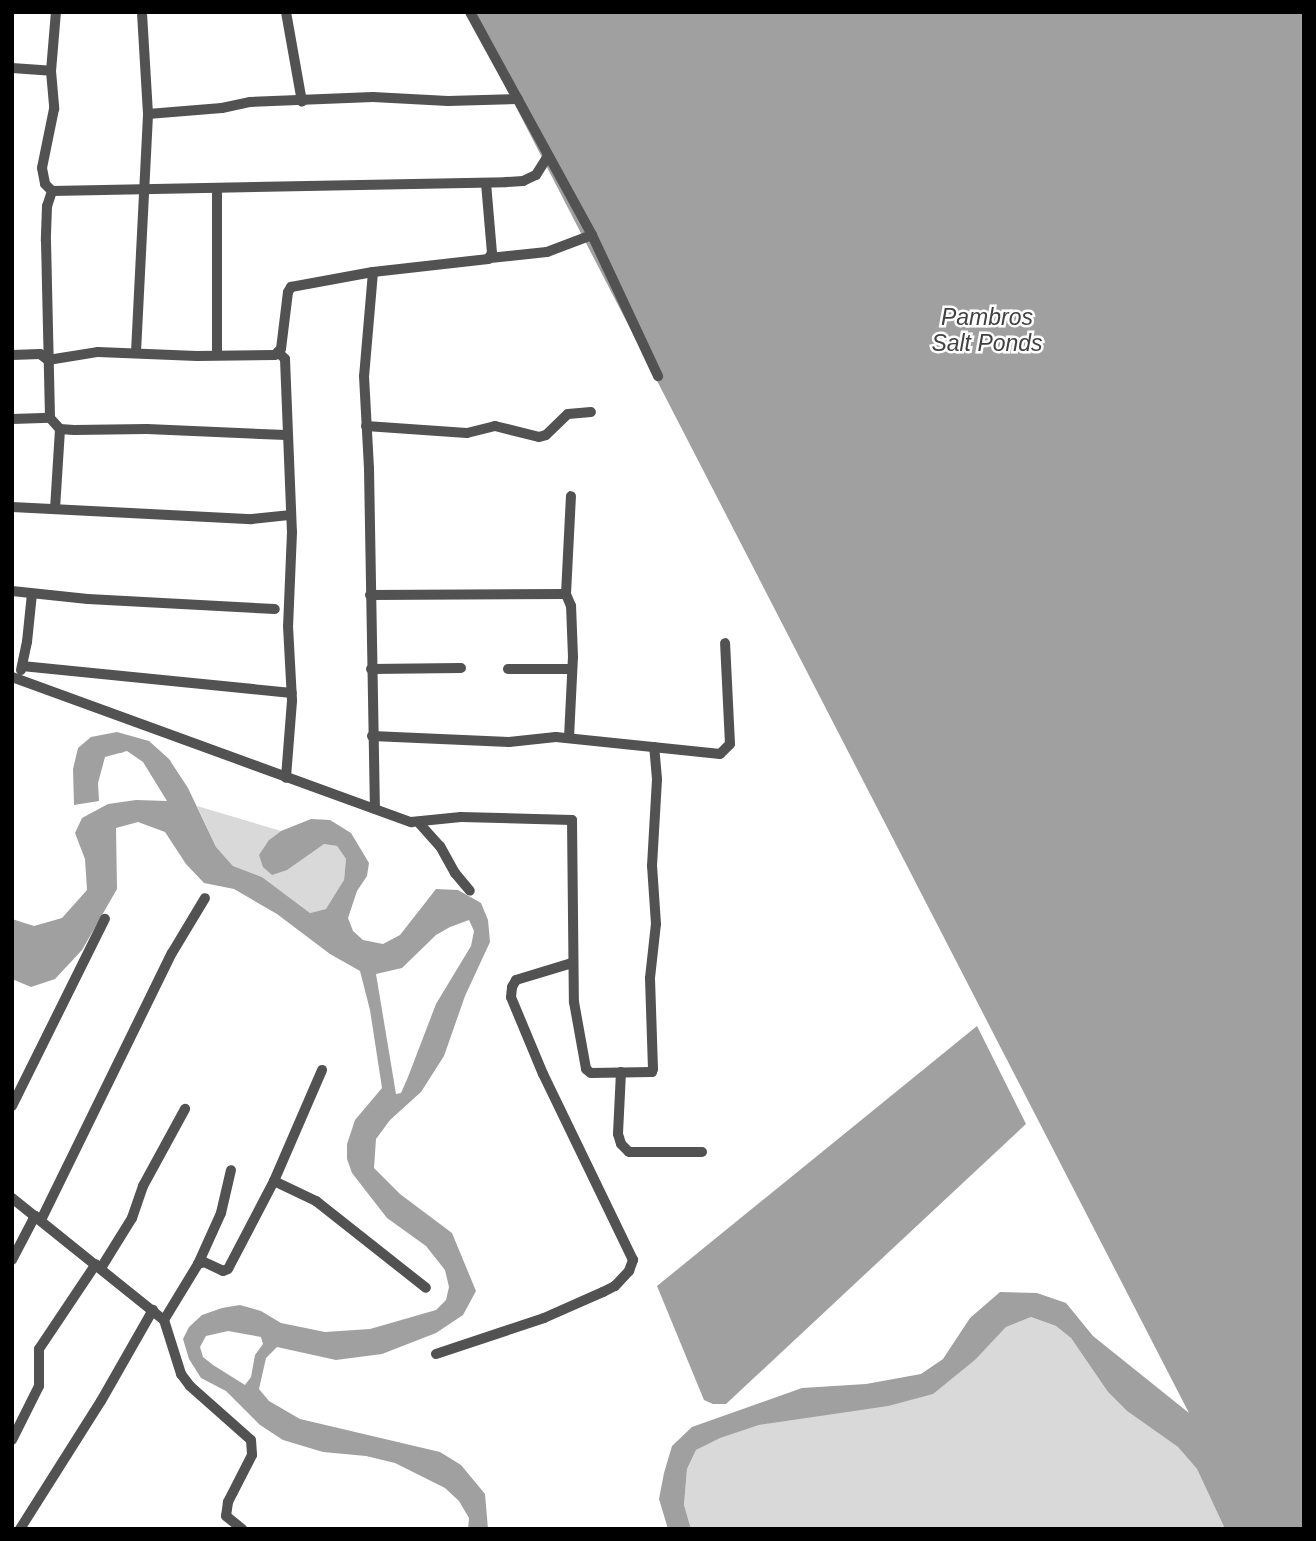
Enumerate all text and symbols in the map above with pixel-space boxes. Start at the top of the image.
water label: Pambros Salt Ponds [931,303,1043,357]

